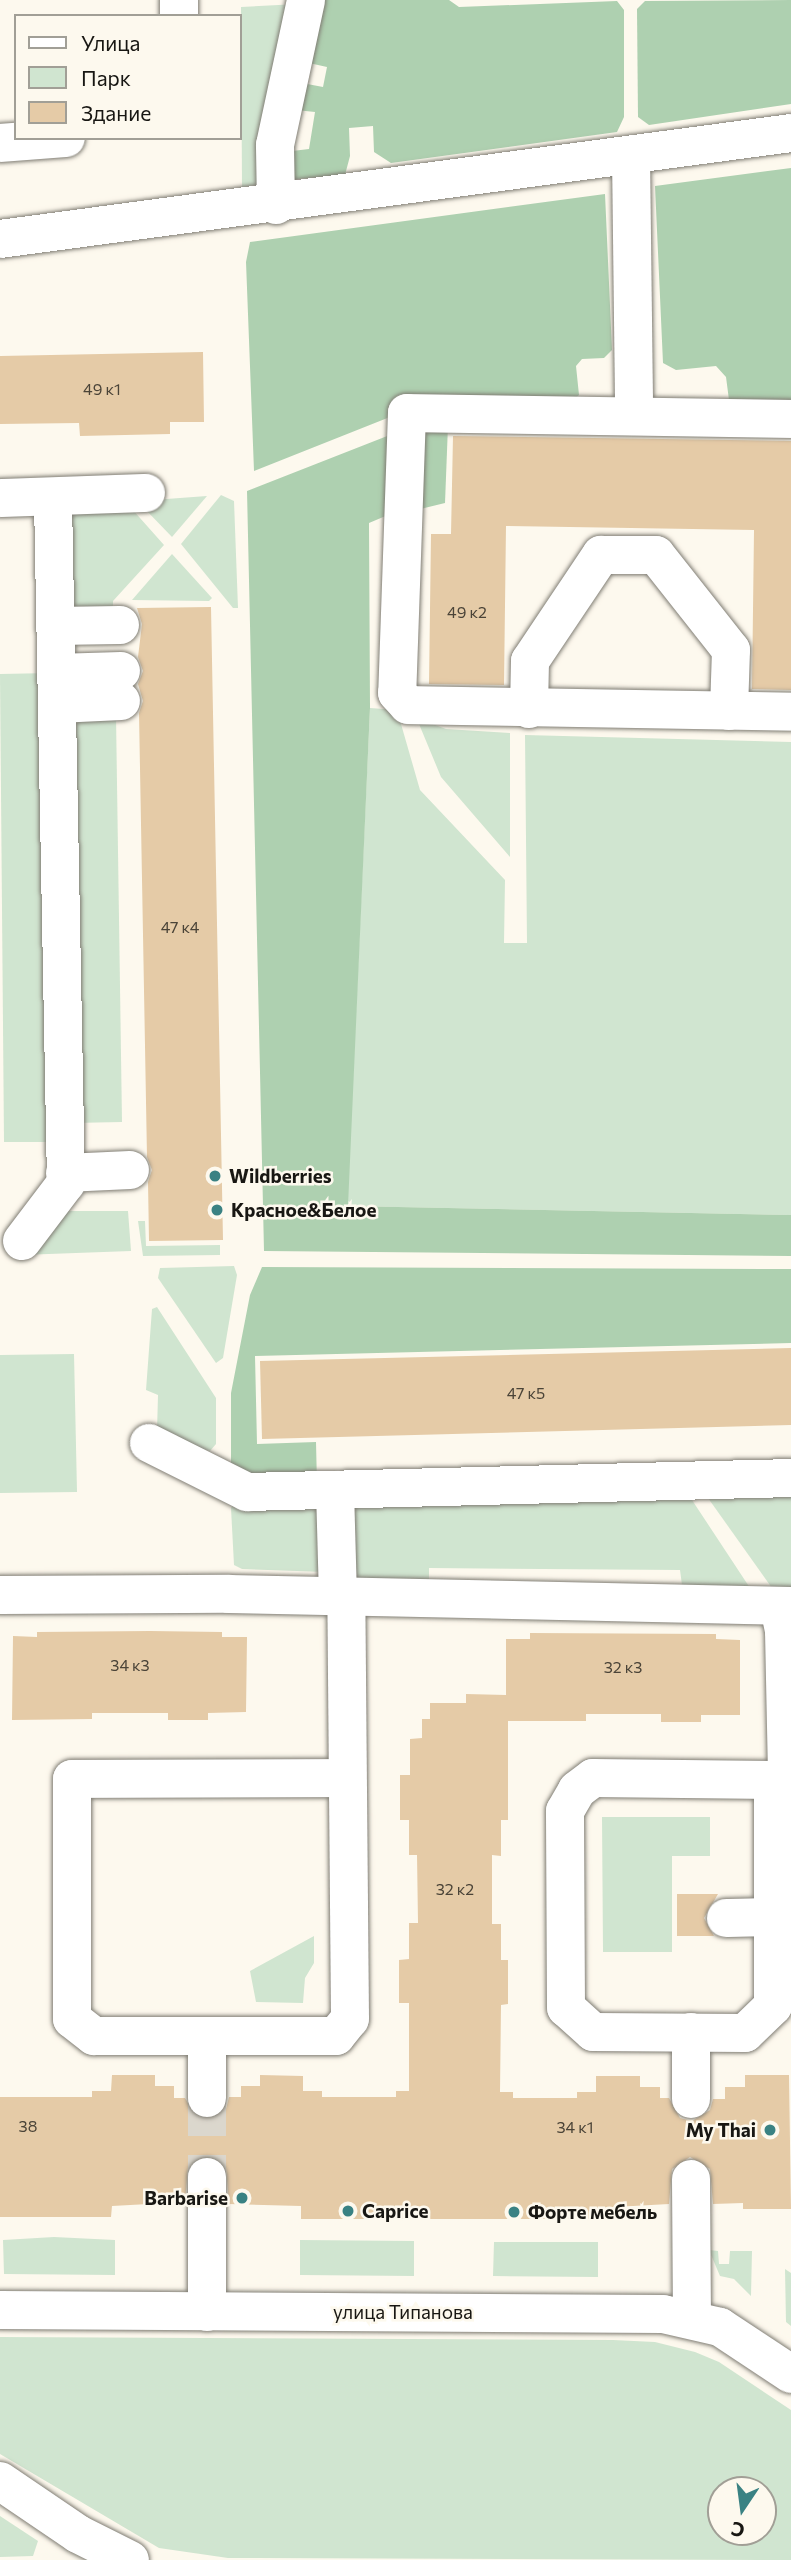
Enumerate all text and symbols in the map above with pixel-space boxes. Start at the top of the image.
legend [14,14,242,140]
text: Улица [81,30,140,55]
text: Парк [81,65,131,90]
text: Здание [81,100,151,125]
house number: 49 к1 [83,379,121,399]
house number: 49 к2 [447,602,487,622]
house number: 47 к4 [161,917,199,937]
place label: Wildberries [229,1165,332,1187]
marker: Wildberries [207,1168,223,1184]
place label: Красное&Белое [231,1199,376,1221]
marker: Красное&Белое [209,1202,225,1218]
house number: 47 к5 [507,1383,545,1403]
house number: 34 к3 [110,1655,150,1675]
house number: 32 к3 [604,1657,642,1677]
house number: 32 к2 [436,1879,474,1899]
house number: 38 [19,2116,37,2136]
house number: 34 к1 [556,2117,594,2137]
place label: My Thai [686,2119,756,2141]
marker: My Thai [762,2122,778,2138]
place label: Barbarise [144,2187,228,2209]
marker: Barbarise [234,2190,250,2206]
place label: Caprice [362,2200,429,2222]
place label: Форте мебель [528,2201,657,2223]
marker: Caprice [340,2203,356,2219]
marker: Форте мебель [506,2204,522,2220]
street label: улица Типанова [333,2301,473,2323]
north arrow [707,2476,777,2546]
text: С [729,2517,747,2543]

